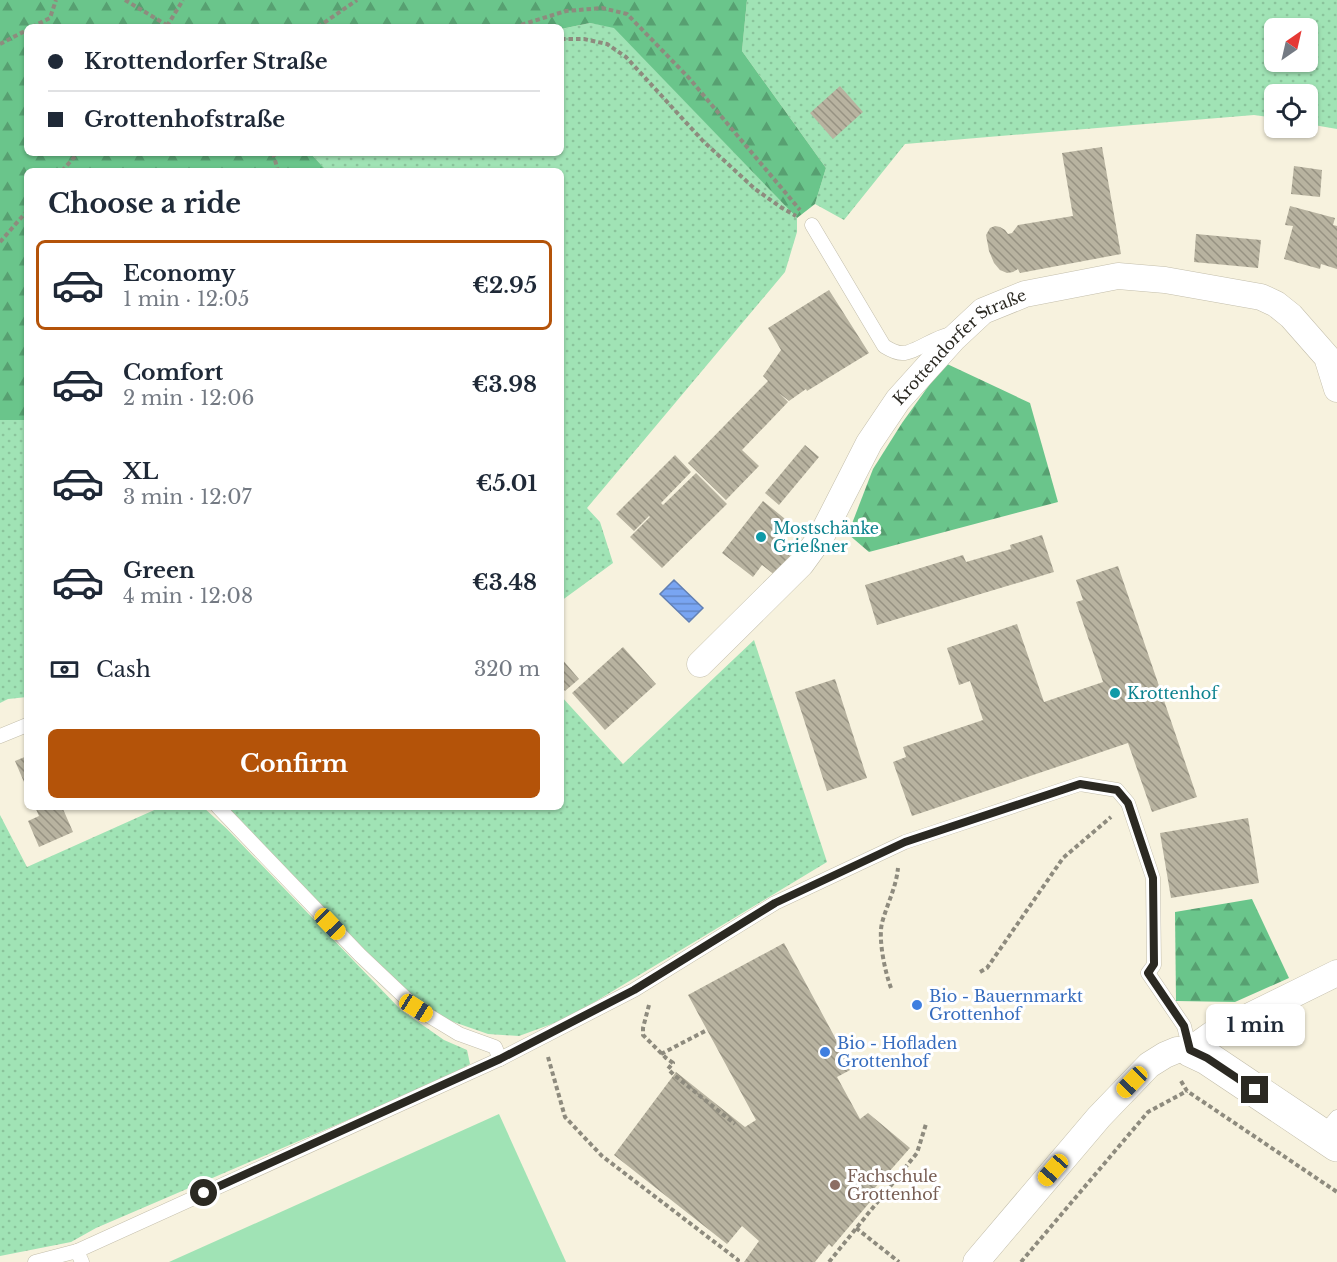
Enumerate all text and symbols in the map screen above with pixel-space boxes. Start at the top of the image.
north arrow [1264,18,1318,72]
map controls [1264,18,1318,138]
text: Krottendorfer Straße [84,48,328,75]
button: locate [1264,84,1318,138]
text: Grottenhofstraße [84,106,285,133]
text: Choose a ride [48,187,241,220]
icon: car [51,258,105,312]
text: Economy [123,260,235,287]
text: €2.95 [472,272,537,299]
street label: Krottendorfer Straße [888,285,1029,409]
text: 1 min · 12:05 [123,287,249,311]
icon: car [51,357,105,411]
text: Comfort [123,359,223,386]
text: €3.98 [472,371,537,398]
text: 2 min · 12:06 [123,386,254,410]
icon: car [51,456,105,510]
text: XL [123,458,158,485]
text: €5.01 [476,470,537,497]
text: 3 min · 12:07 [123,485,252,509]
place label: Mostschänke Grießner [773,518,879,556]
marker: Mostschänke Grießner [754,530,768,544]
icon: car [51,555,105,609]
text: Green [123,557,195,584]
text: €3.48 [472,569,537,596]
text: 4 min · 12:08 [123,584,253,608]
icon: cash [48,653,81,686]
text: Cash [96,656,151,683]
text: 320 m [474,657,540,681]
place label: Krottenhof [1127,683,1220,703]
marker: Krottenhof [1108,686,1122,700]
button: Confirm [48,729,540,798]
car [311,905,349,943]
place label: Bio - Bauernmarkt Grottenhof [929,986,1083,1024]
car [396,991,436,1025]
marker: Bio - Bauernmarkt Grottenhof [910,998,924,1012]
callout: 1 min [1206,1003,1304,1045]
text: 1 min [1227,1013,1284,1037]
place label: Bio - Hofladen Grottenhof [837,1033,957,1071]
marker: Bio - Hofladen Grottenhof [818,1045,832,1059]
car [1113,1063,1151,1101]
route end [1241,1076,1268,1103]
car [1034,1151,1072,1189]
place label: Fachschule Grottenhof [847,1166,942,1204]
marker: Fachschule Grottenhof [828,1178,842,1192]
route start [190,1179,217,1206]

